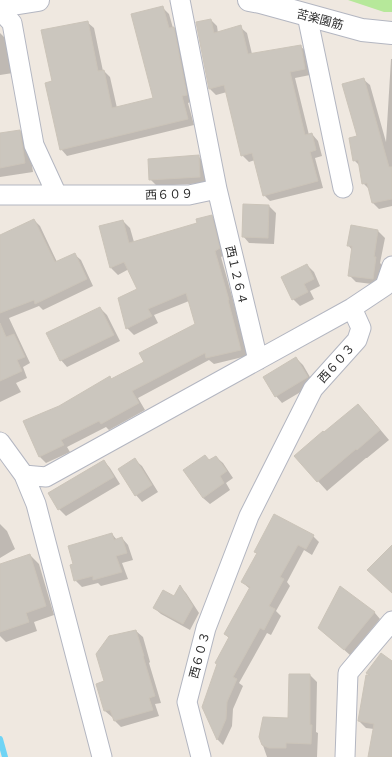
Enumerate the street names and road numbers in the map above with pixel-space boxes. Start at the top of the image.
street label: 苦楽園筋 [295,6,345,32]
street label: 西６０９ [145,186,193,202]
street label: 西１２６４ [223,244,251,306]
street label: 西６０３ [314,340,358,386]
street label: 西６０３ [186,630,212,680]

